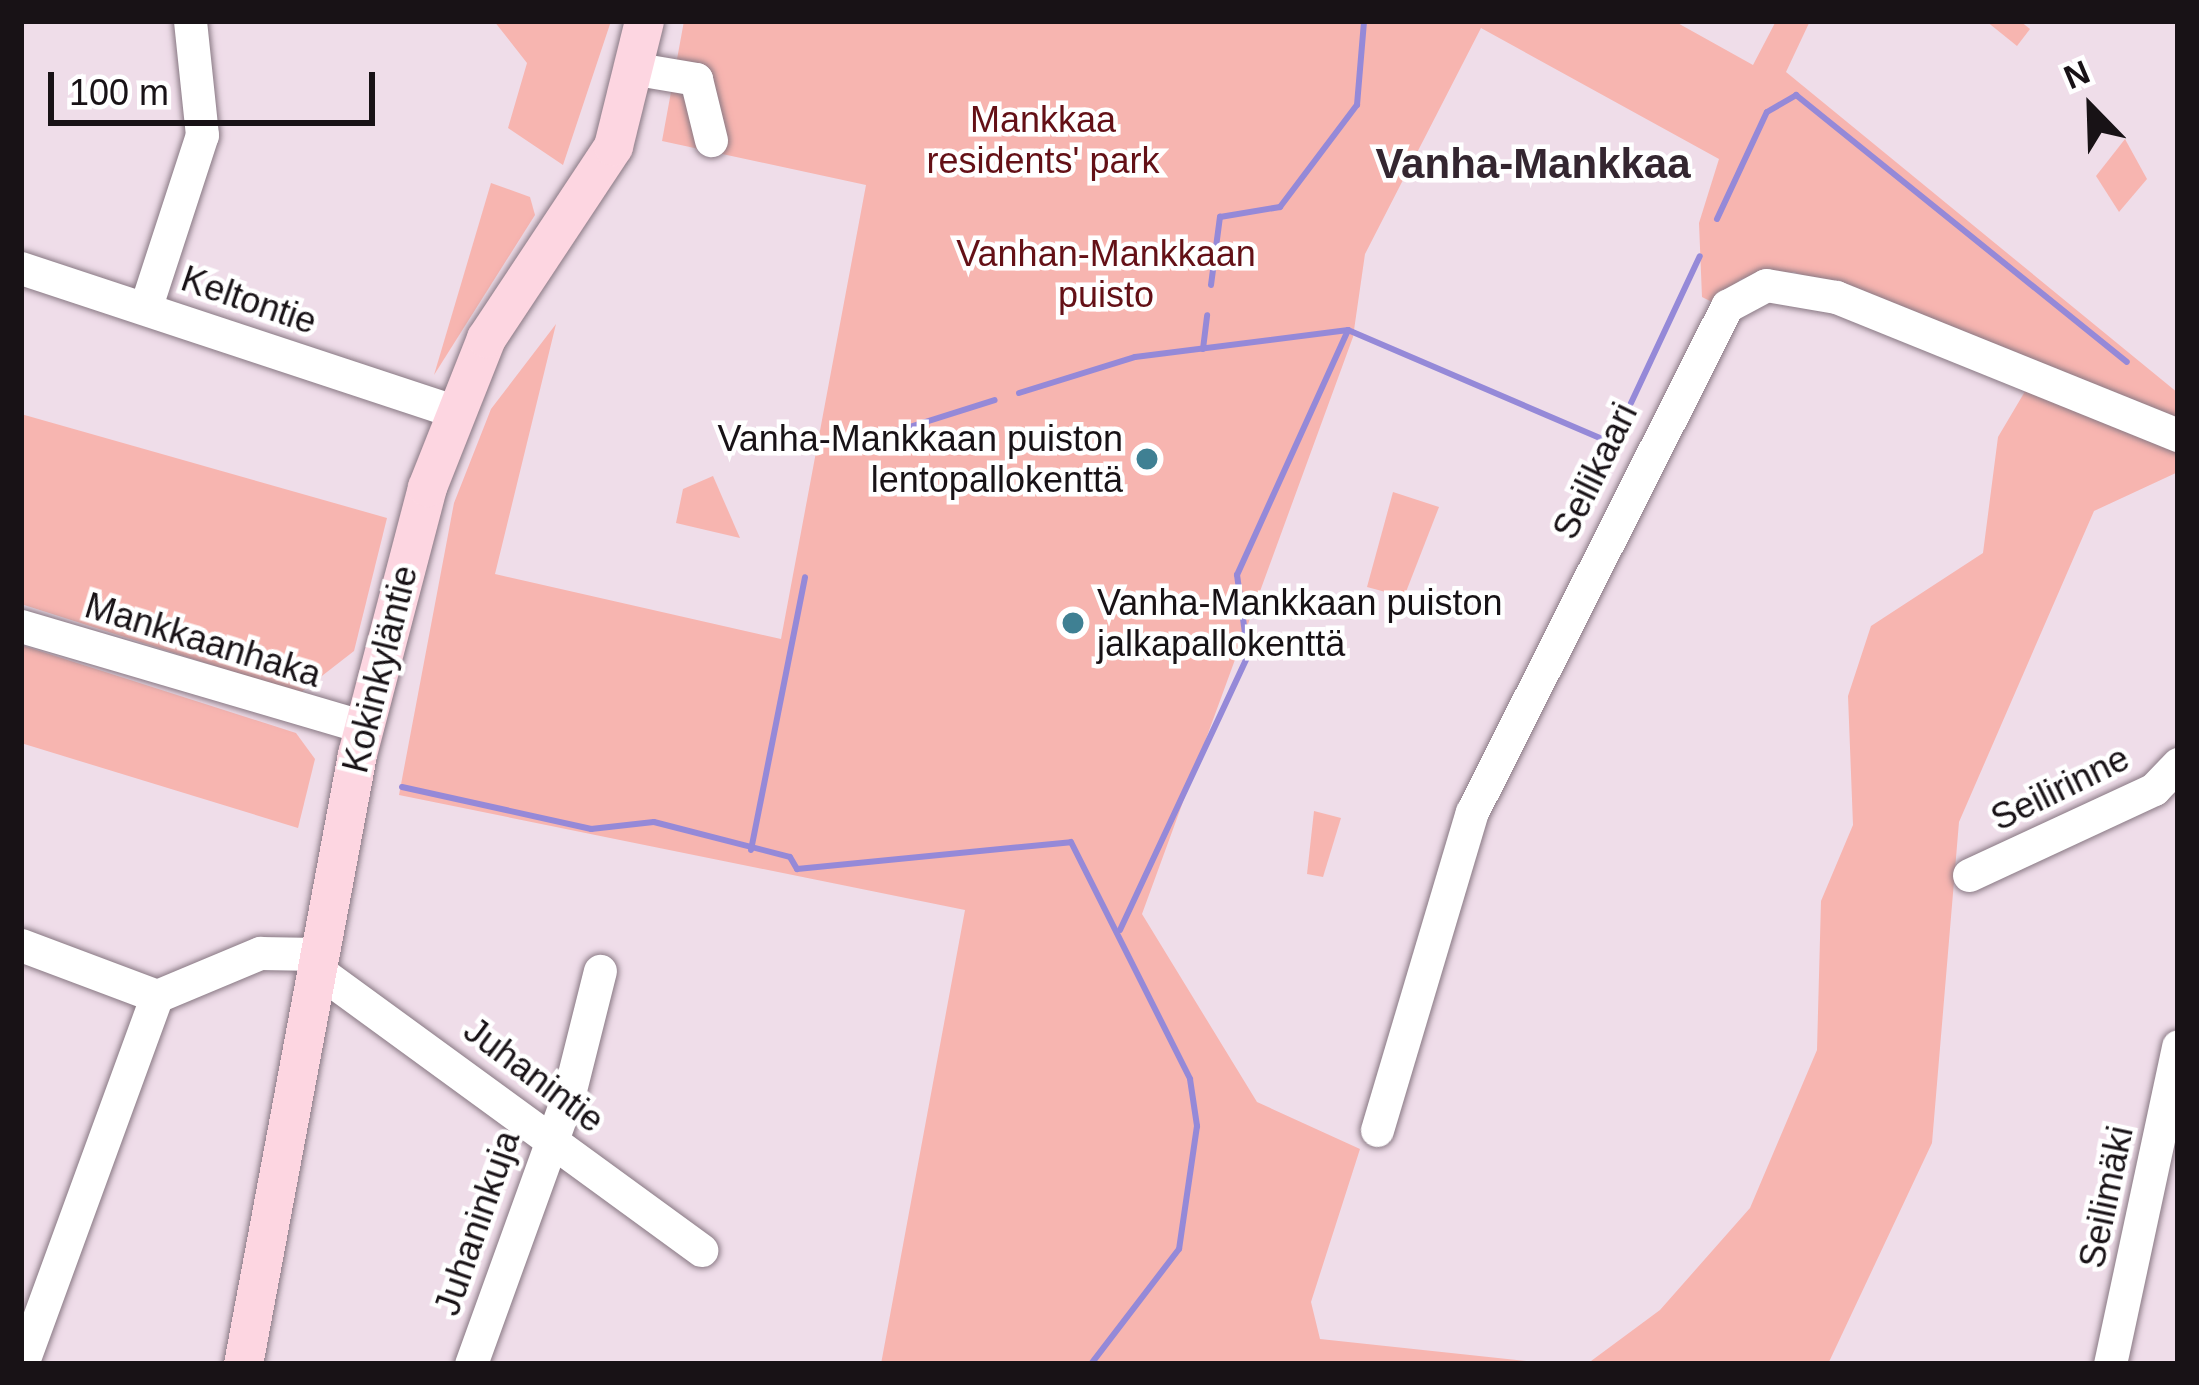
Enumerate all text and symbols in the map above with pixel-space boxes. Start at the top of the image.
scale bar [54,48,381,122]
north arrow [2031,48,2151,168]
text: N [2059,53,2095,96]
text: 100 m [69,72,169,113]
park label: Mankkaa residents' park [927,97,1159,182]
district label: Vanha-Mankkaa [1375,139,1691,189]
park label: Vanhan-Mankkaan puisto [956,231,1256,316]
street label: Keltontie [176,257,322,343]
street label: Seilikaari [1544,396,1646,546]
place label: Vanha-Mankkaan puiston lentopallokenttä [717,416,1123,501]
marker: Vanha-Mankkaan puiston lentopallokenttä [1134,446,1160,472]
street label: Kokinkyläntie [333,561,427,777]
place label: Vanha-Mankkaan puiston jalkapallokenttä [1097,580,1503,665]
street label: Mankkaanhaka [80,584,326,696]
marker: Vanha-Mankkaan puiston jalkapallokenttä [1060,610,1086,636]
street label: Seilirinne [1984,736,2136,840]
street label: Juhanintie [455,1008,613,1142]
street label: Seilimäki [2070,1122,2142,1272]
street label: Juhaninkuja [425,1125,529,1321]

